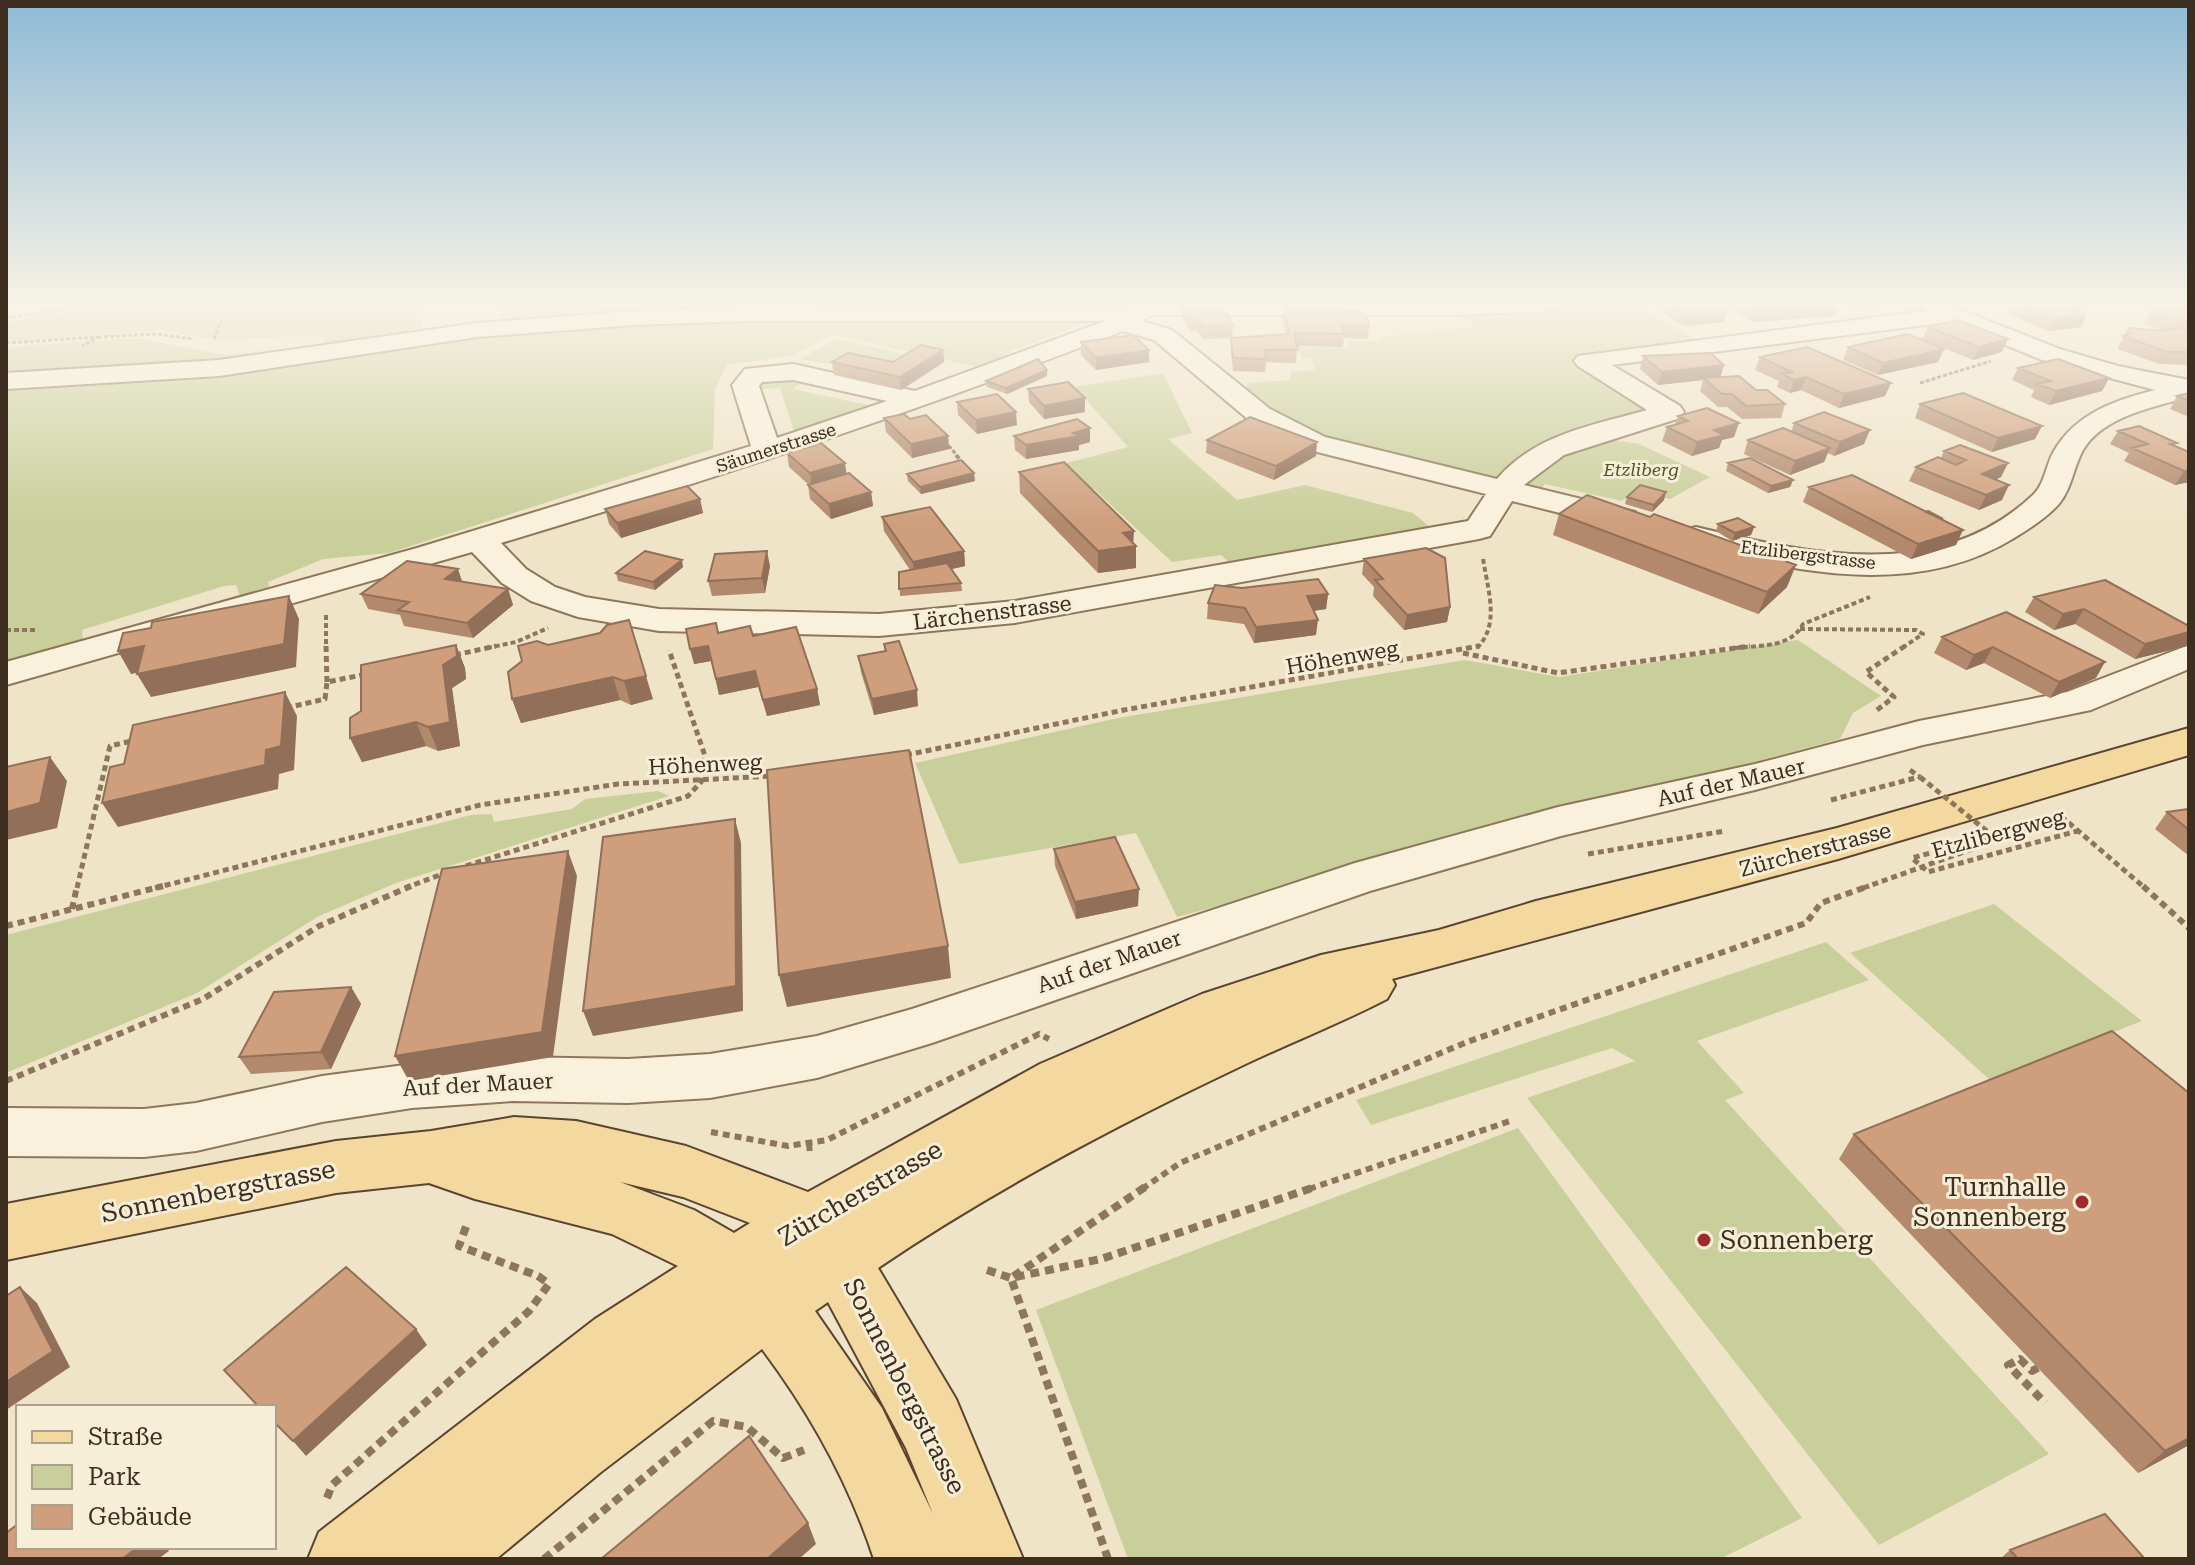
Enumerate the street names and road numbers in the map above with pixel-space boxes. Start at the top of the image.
street label: Säumerstrasse [713,418,839,477]
street label: Etzlibergstrasse [1739,536,1877,573]
street label: Lärchenstrasse [911,590,1073,635]
street label: Höhenweg [1284,635,1401,680]
street label: Höhenweg [647,749,763,780]
street label: Auf der Mauer [1655,753,1808,812]
street label: Etzlibergweg [1929,804,2068,863]
street label: Zürcherstrasse [1737,817,1894,882]
street label: Auf der Mauer [1034,925,1185,998]
street label: Auf der Mauer [402,1068,554,1101]
street label: Zürcherstrasse [773,1134,947,1252]
street label: Sonnenbergstrasse [98,1154,338,1228]
street label: Sonnenbergstrasse [838,1273,972,1499]

